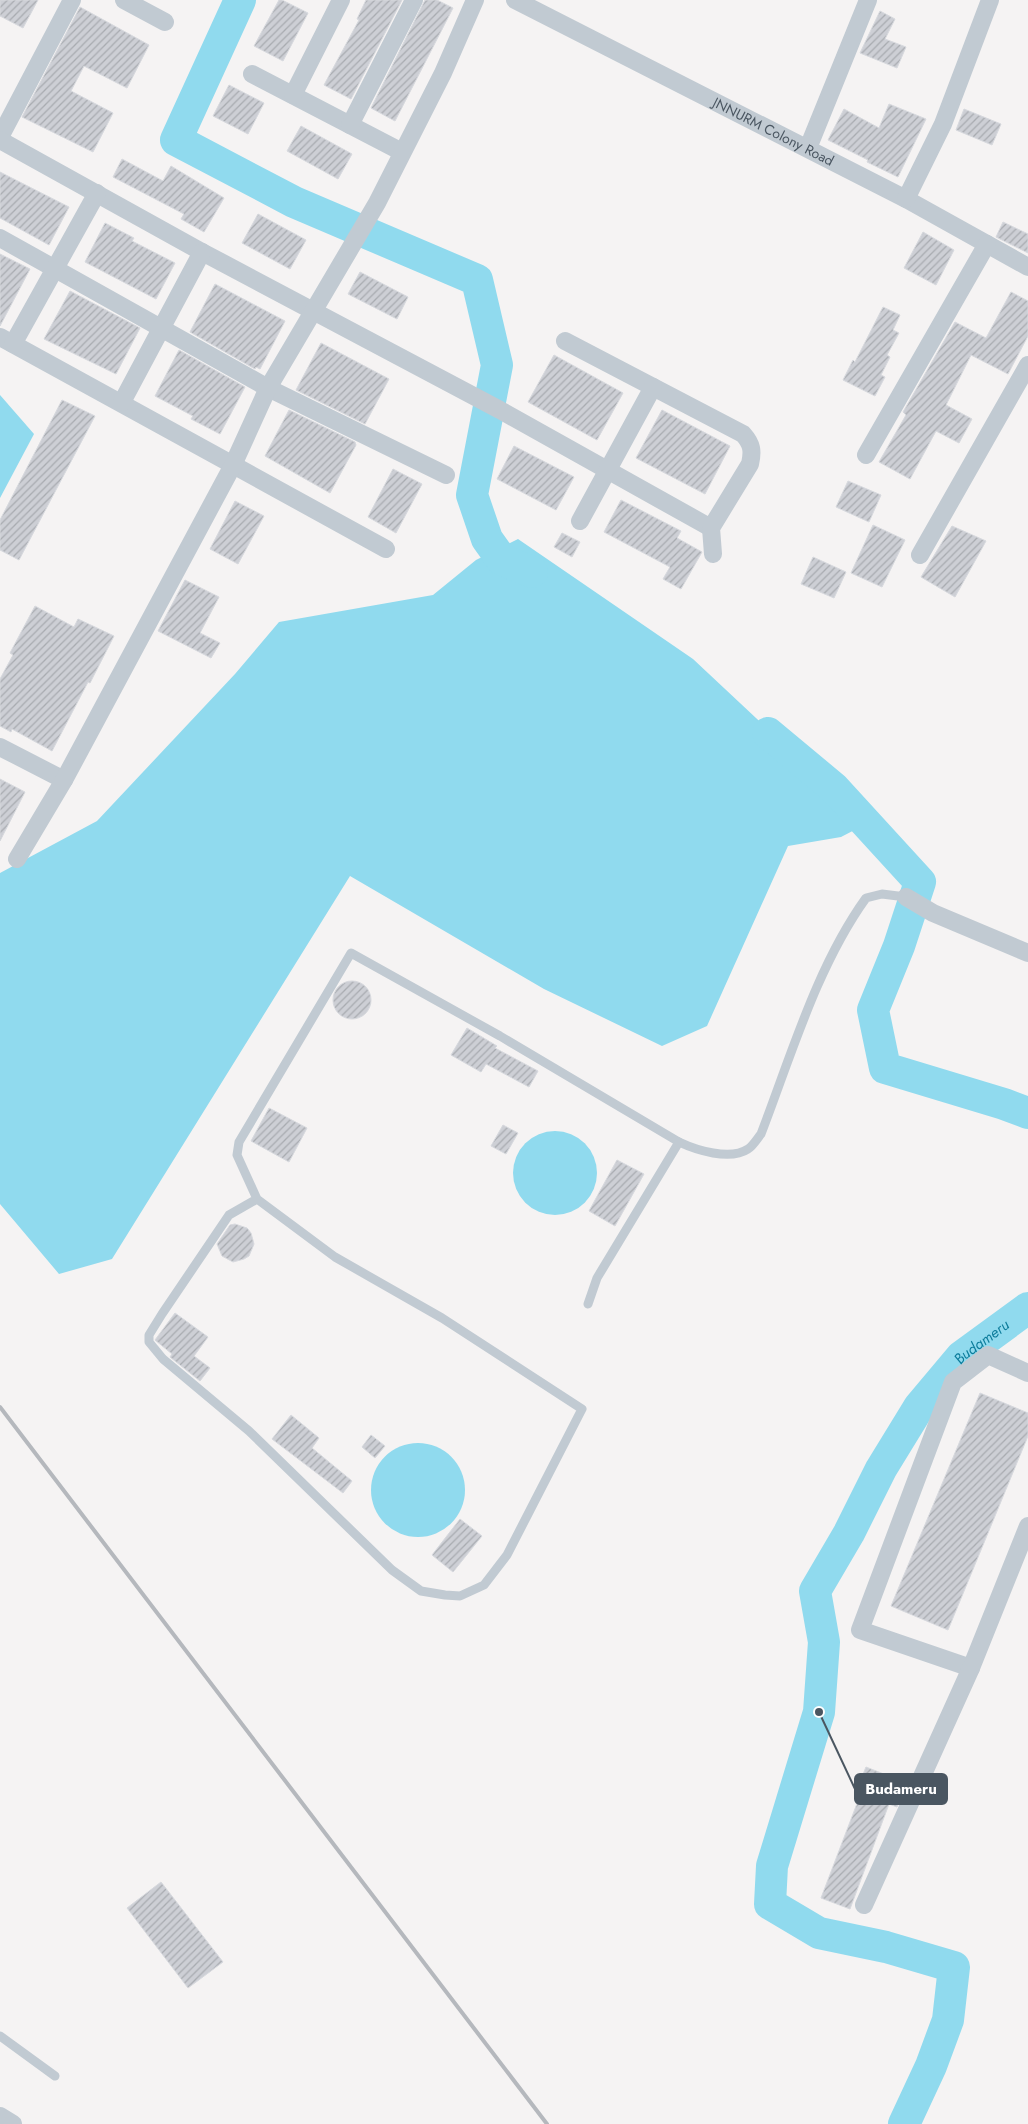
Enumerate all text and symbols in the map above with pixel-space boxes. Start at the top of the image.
street label: JNNURM Colony Road [708,91,837,171]
water label: Budameru [948,1314,1014,1369]
callout: Budameru [855,1774,947,1804]
text: Budameru [865,1778,937,1800]

